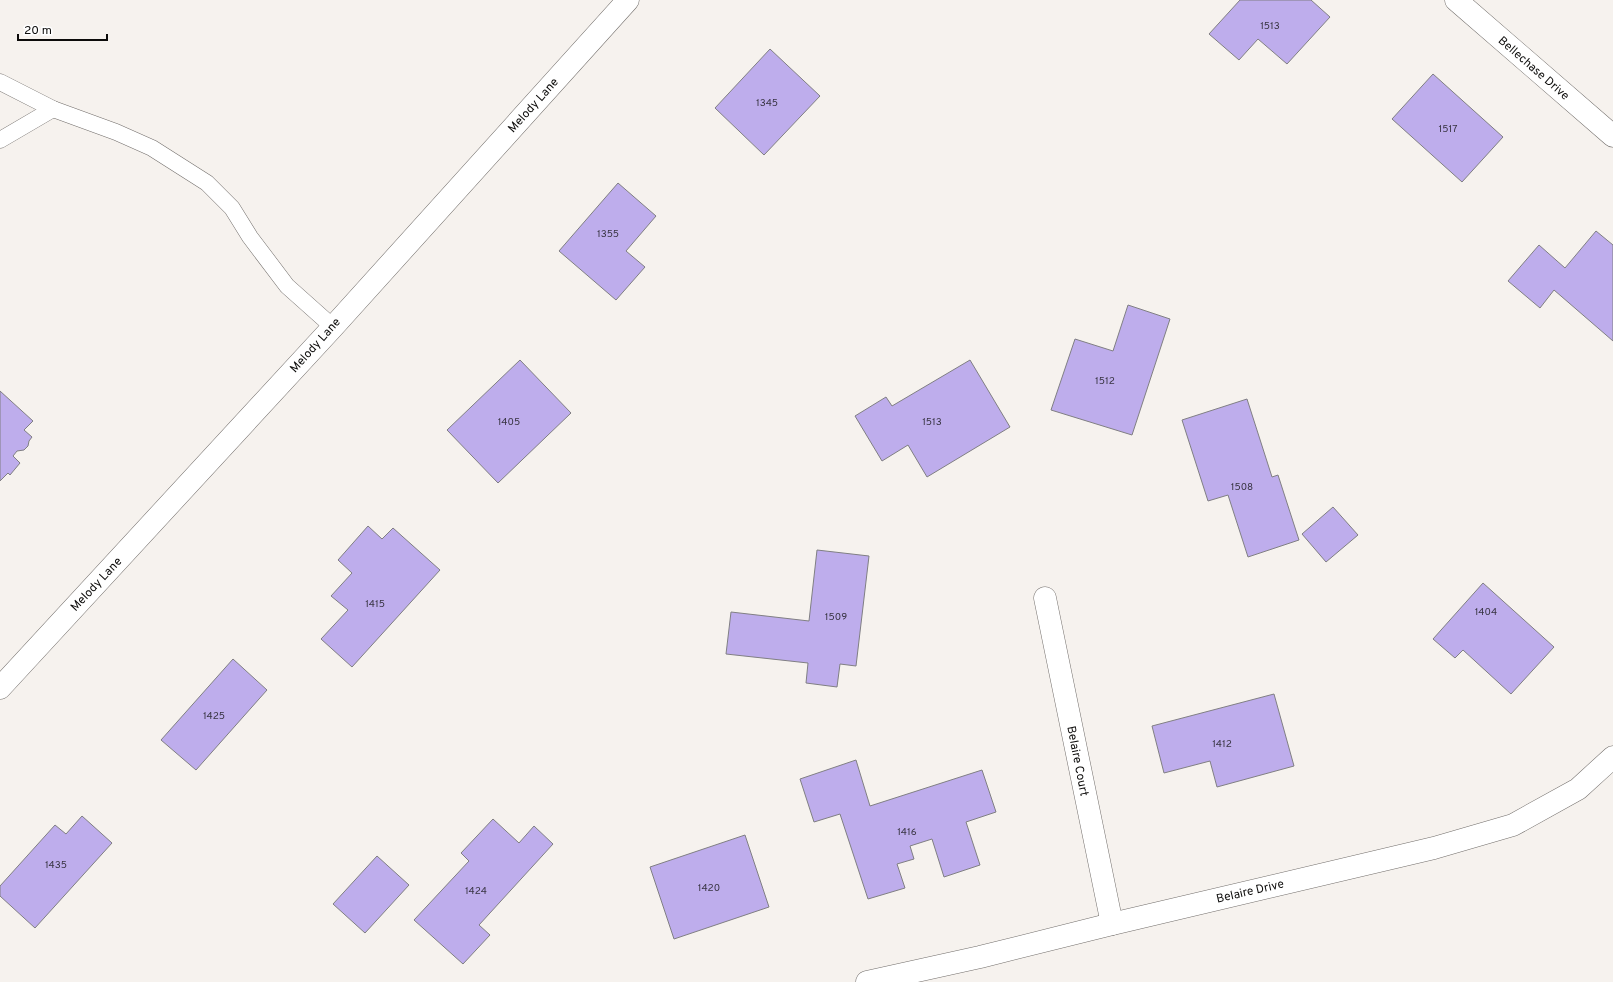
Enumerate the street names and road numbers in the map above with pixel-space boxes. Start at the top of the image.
street label: Bellechase Drive [1494,33,1572,104]
street label: Melody Lane [505,75,563,137]
street label: Melody Lane [287,315,345,377]
street label: Melody Lane [67,554,126,615]
street label: Belaire Court [1062,725,1092,798]
street label: Belaire Drive [1215,876,1286,908]

